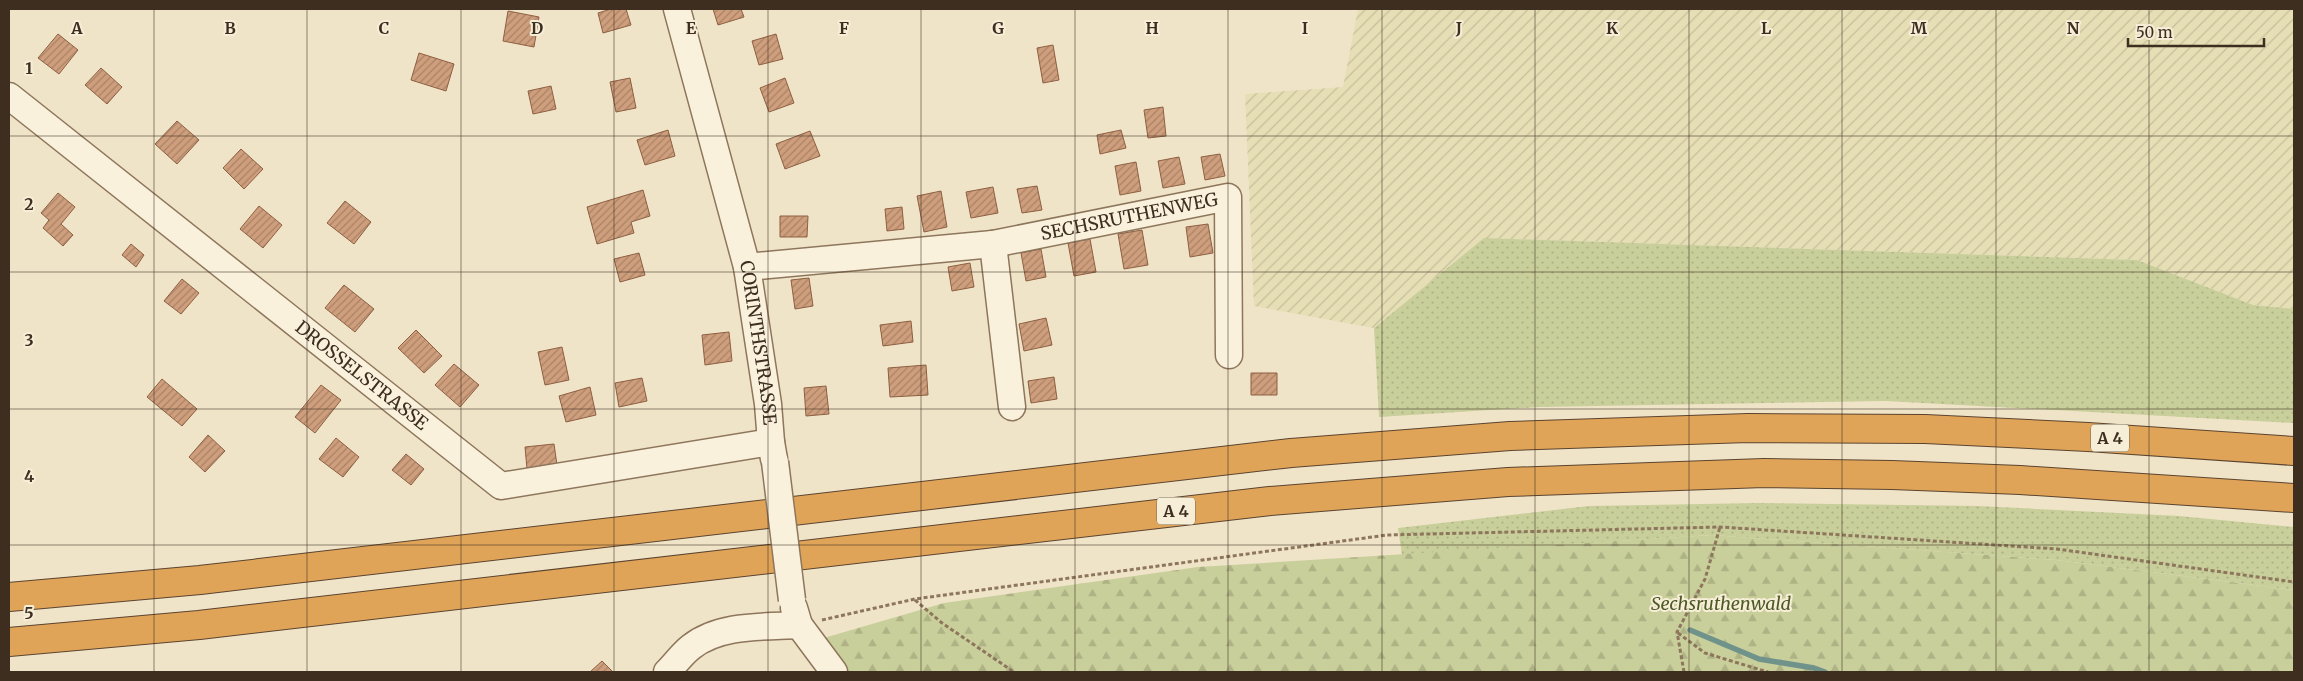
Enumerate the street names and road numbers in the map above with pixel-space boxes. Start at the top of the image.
street label: SECHSRUTHENWEG [1039,187,1220,245]
street label: CORINTHSTRASSE [735,258,782,426]
street label: DROSSELSTRASSE [291,315,433,435]
road number: A 4 [2091,424,2129,452]
road number: A 4 [1157,498,1195,524]

